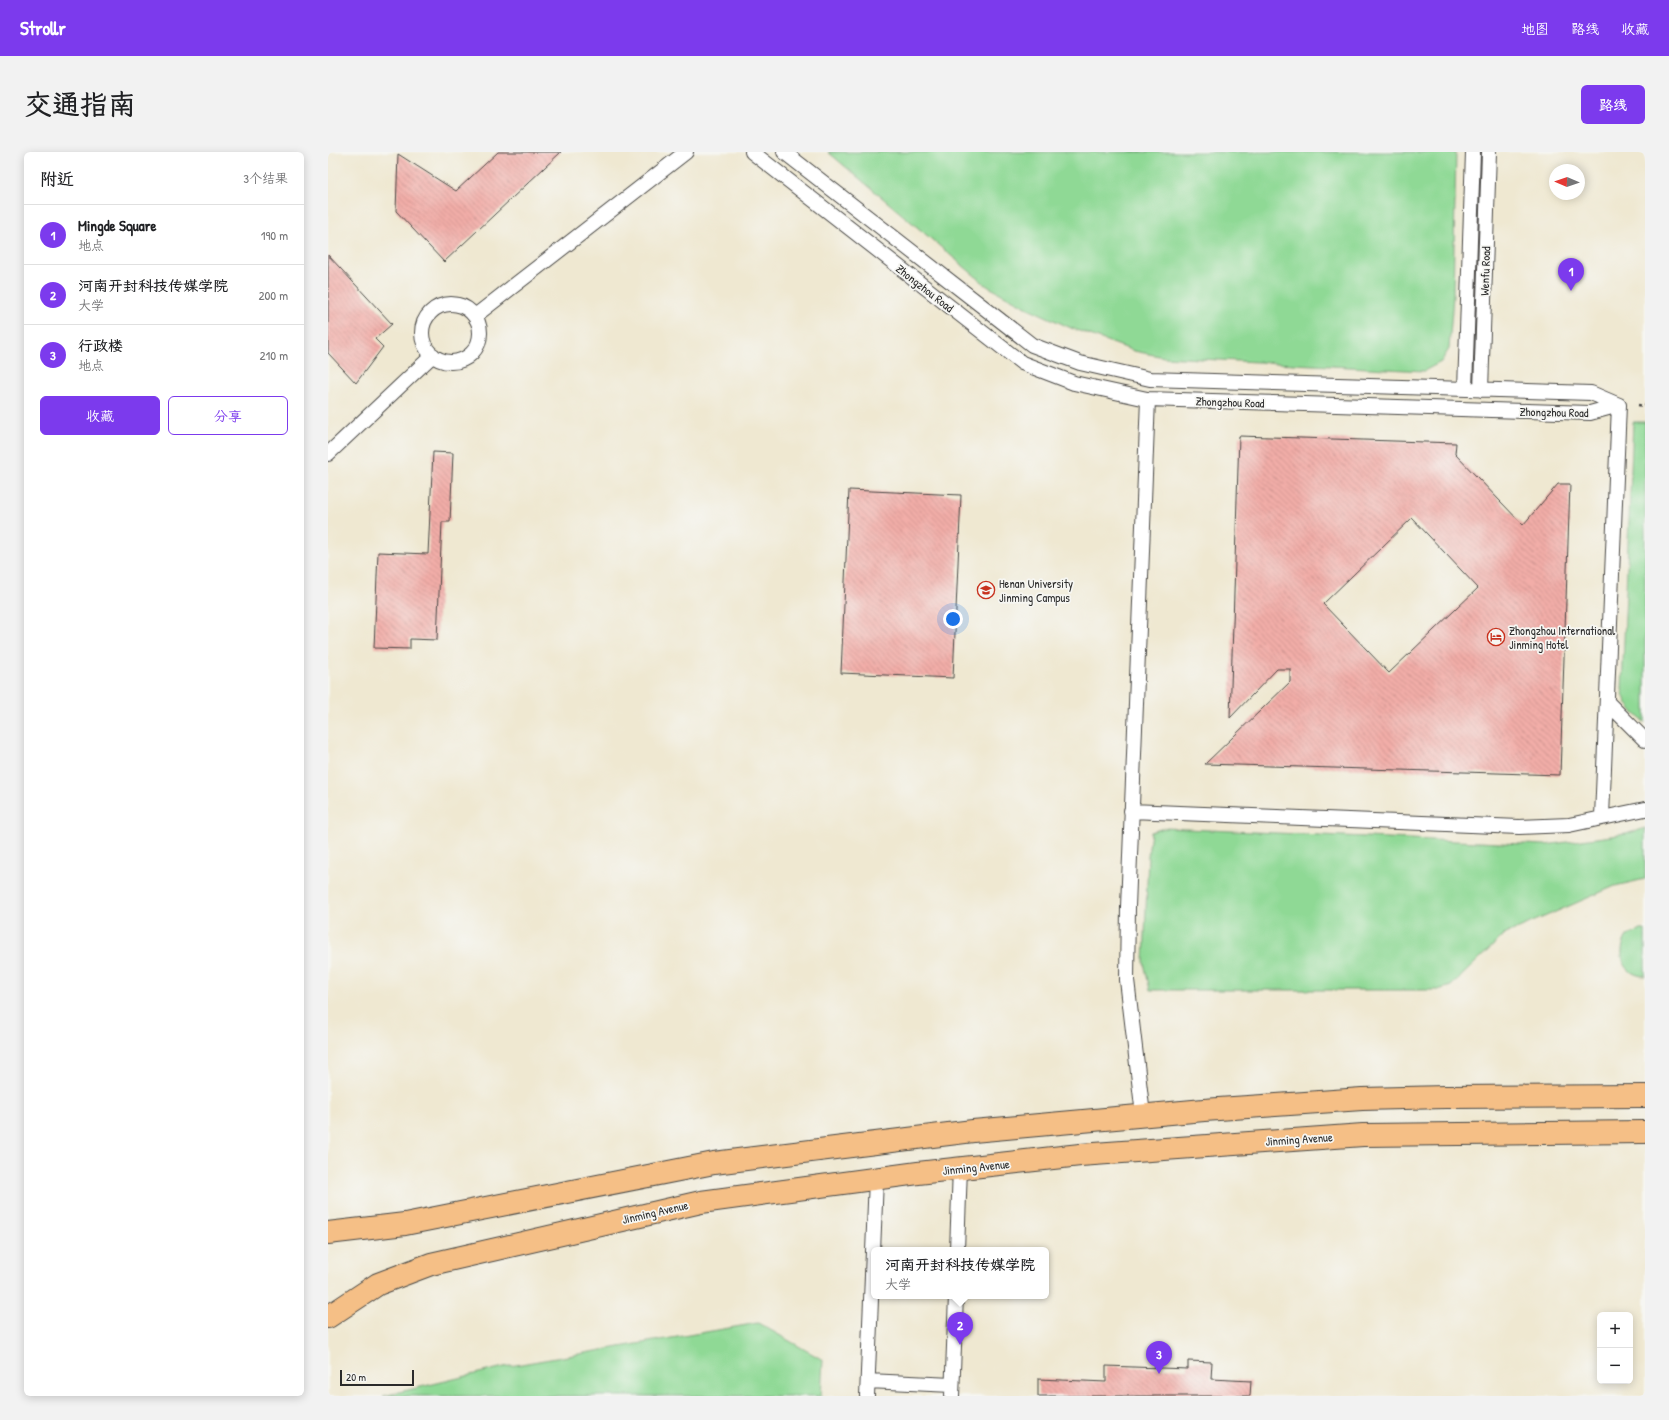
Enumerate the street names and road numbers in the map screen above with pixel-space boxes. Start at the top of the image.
street label: Wenfu Road [1476,246,1494,296]
street label: Zhongzhou Road [893,260,958,316]
street label: Zhongzhou Road [1195,392,1265,412]
street label: Zhongzhou Road [1519,403,1589,421]
street label: Jinming Avenue [1265,1128,1333,1150]
street label: Jinming Avenue [942,1155,1011,1179]
street label: Jinming Avenue [620,1196,690,1228]

